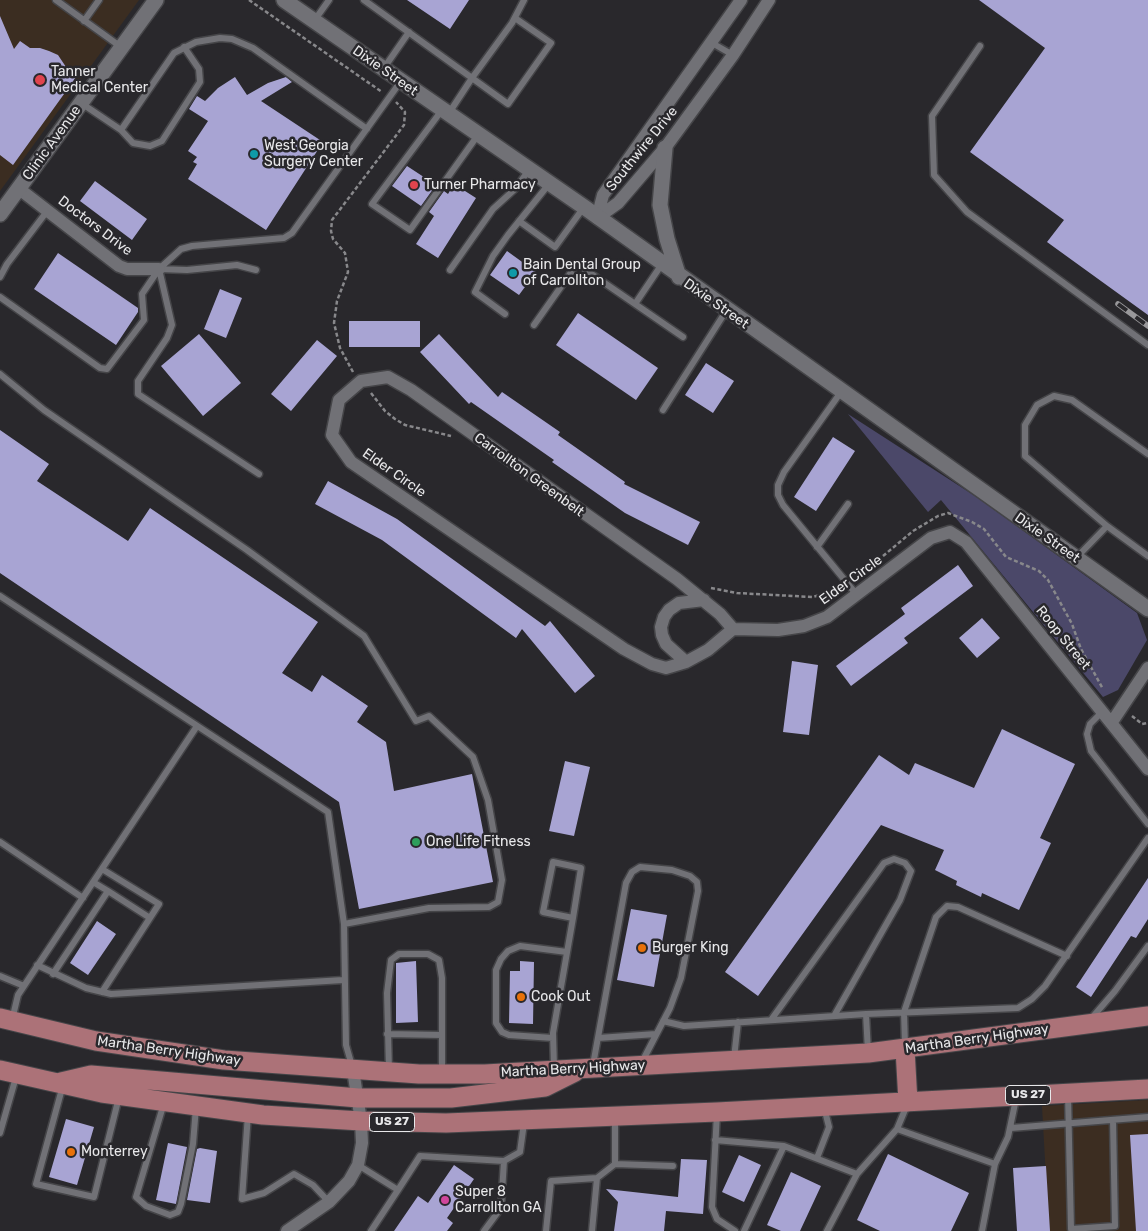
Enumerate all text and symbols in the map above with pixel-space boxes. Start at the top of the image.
street label: Dixie Street [349,42,421,100]
place label: Tanner Medical Center [51,64,148,96]
marker: Tanner Medical Center [33,73,47,87]
street label: Clinic Avenue [19,102,85,184]
street label: Southwire Drive [603,103,681,195]
place label: West Georgia Surgery Center [264,138,363,170]
marker: West Georgia Surgery Center [248,148,260,160]
place label: Turner Pharmacy [424,177,536,193]
marker: Turner Pharmacy [408,179,420,191]
street label: Doctors Drive [55,193,135,259]
place label: Bain Dental Group of Carrollton [523,257,641,290]
marker: Bain Dental Group of Carrollton [507,267,519,279]
street label: Dixie Street [680,275,752,333]
street label: Carrollton Greenbelt [471,429,587,521]
street label: Elder Circle [359,445,429,501]
street label: Dixie Street [1011,509,1083,567]
street label: Elder Circle [816,552,886,608]
street label: Roop Street [1032,603,1094,673]
place label: One Life Fitness [426,834,531,850]
marker: One Life Fitness [410,836,422,848]
place label: Burger King [652,940,729,956]
marker: Burger King [636,942,648,954]
place label: Cook Out [531,989,590,1005]
marker: Cook Out [515,991,527,1003]
street label: Martha Berry Highway [904,1021,1050,1057]
street label: Martha Berry Highway [96,1033,242,1069]
street label: Martha Berry Highway [500,1057,646,1081]
road number: US 27 [1006,1086,1050,1104]
road number: US 27 [370,1112,414,1132]
place label: Monterrey [81,1144,148,1160]
marker: Monterrey [65,1146,77,1158]
place label: Super 8 Carrollton GA [455,1184,542,1216]
marker: Super 8 Carrollton GA [439,1194,451,1206]

